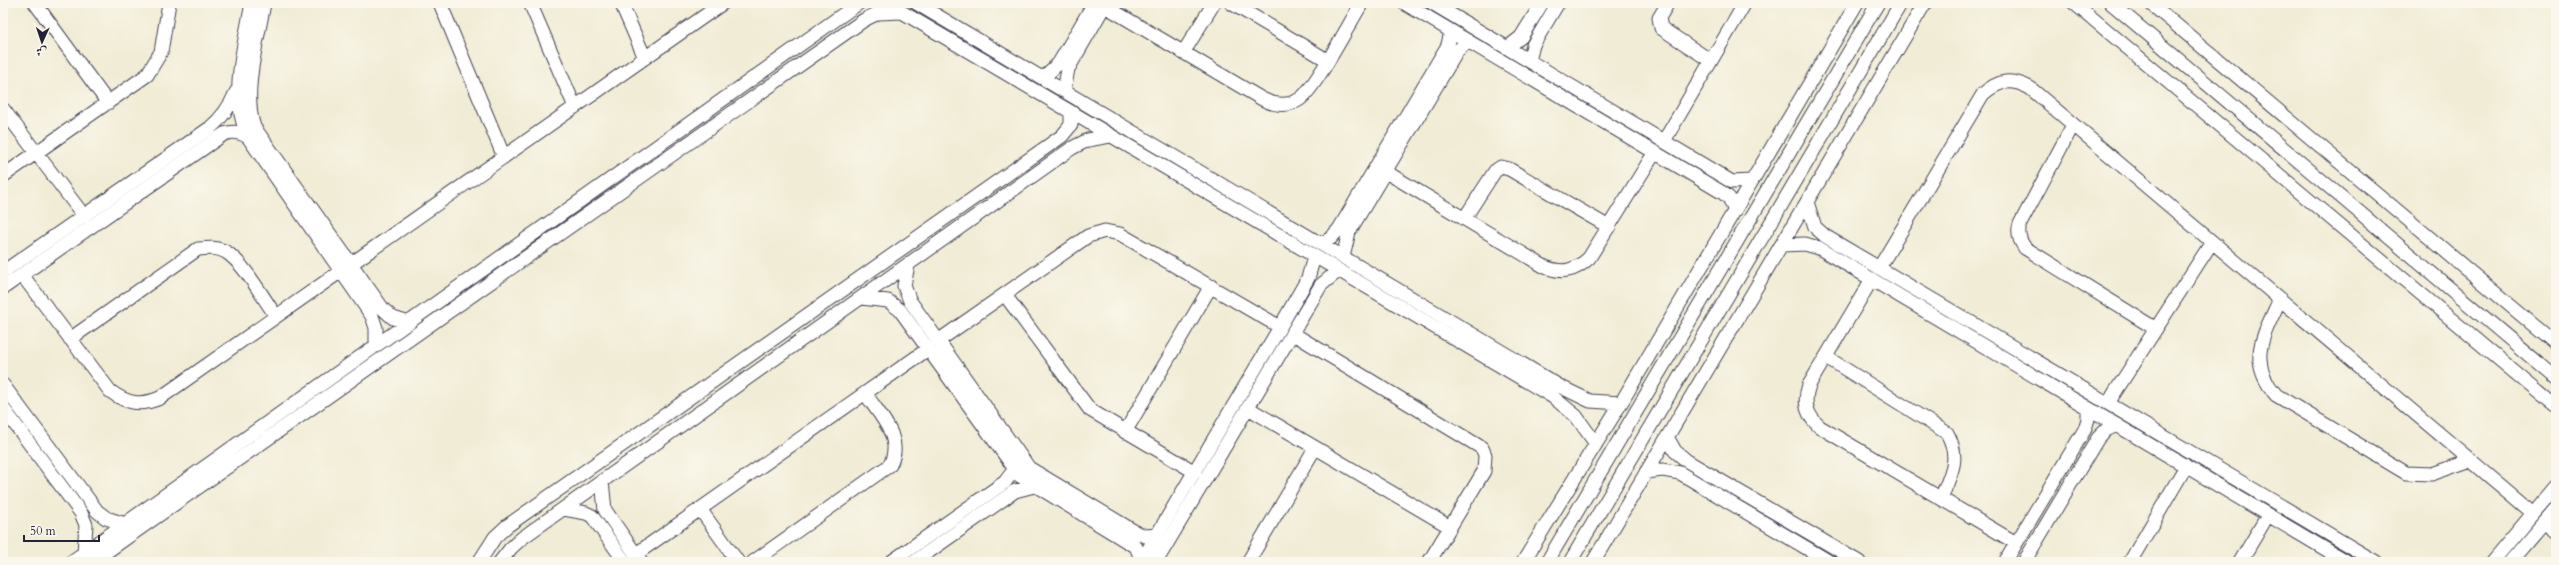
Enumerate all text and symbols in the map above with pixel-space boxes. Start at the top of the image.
north arrow [22,22,62,62]
text: ش [36,44,47,59]
scale bar [24,517,99,543]
text: 50 m [30,523,57,539]

